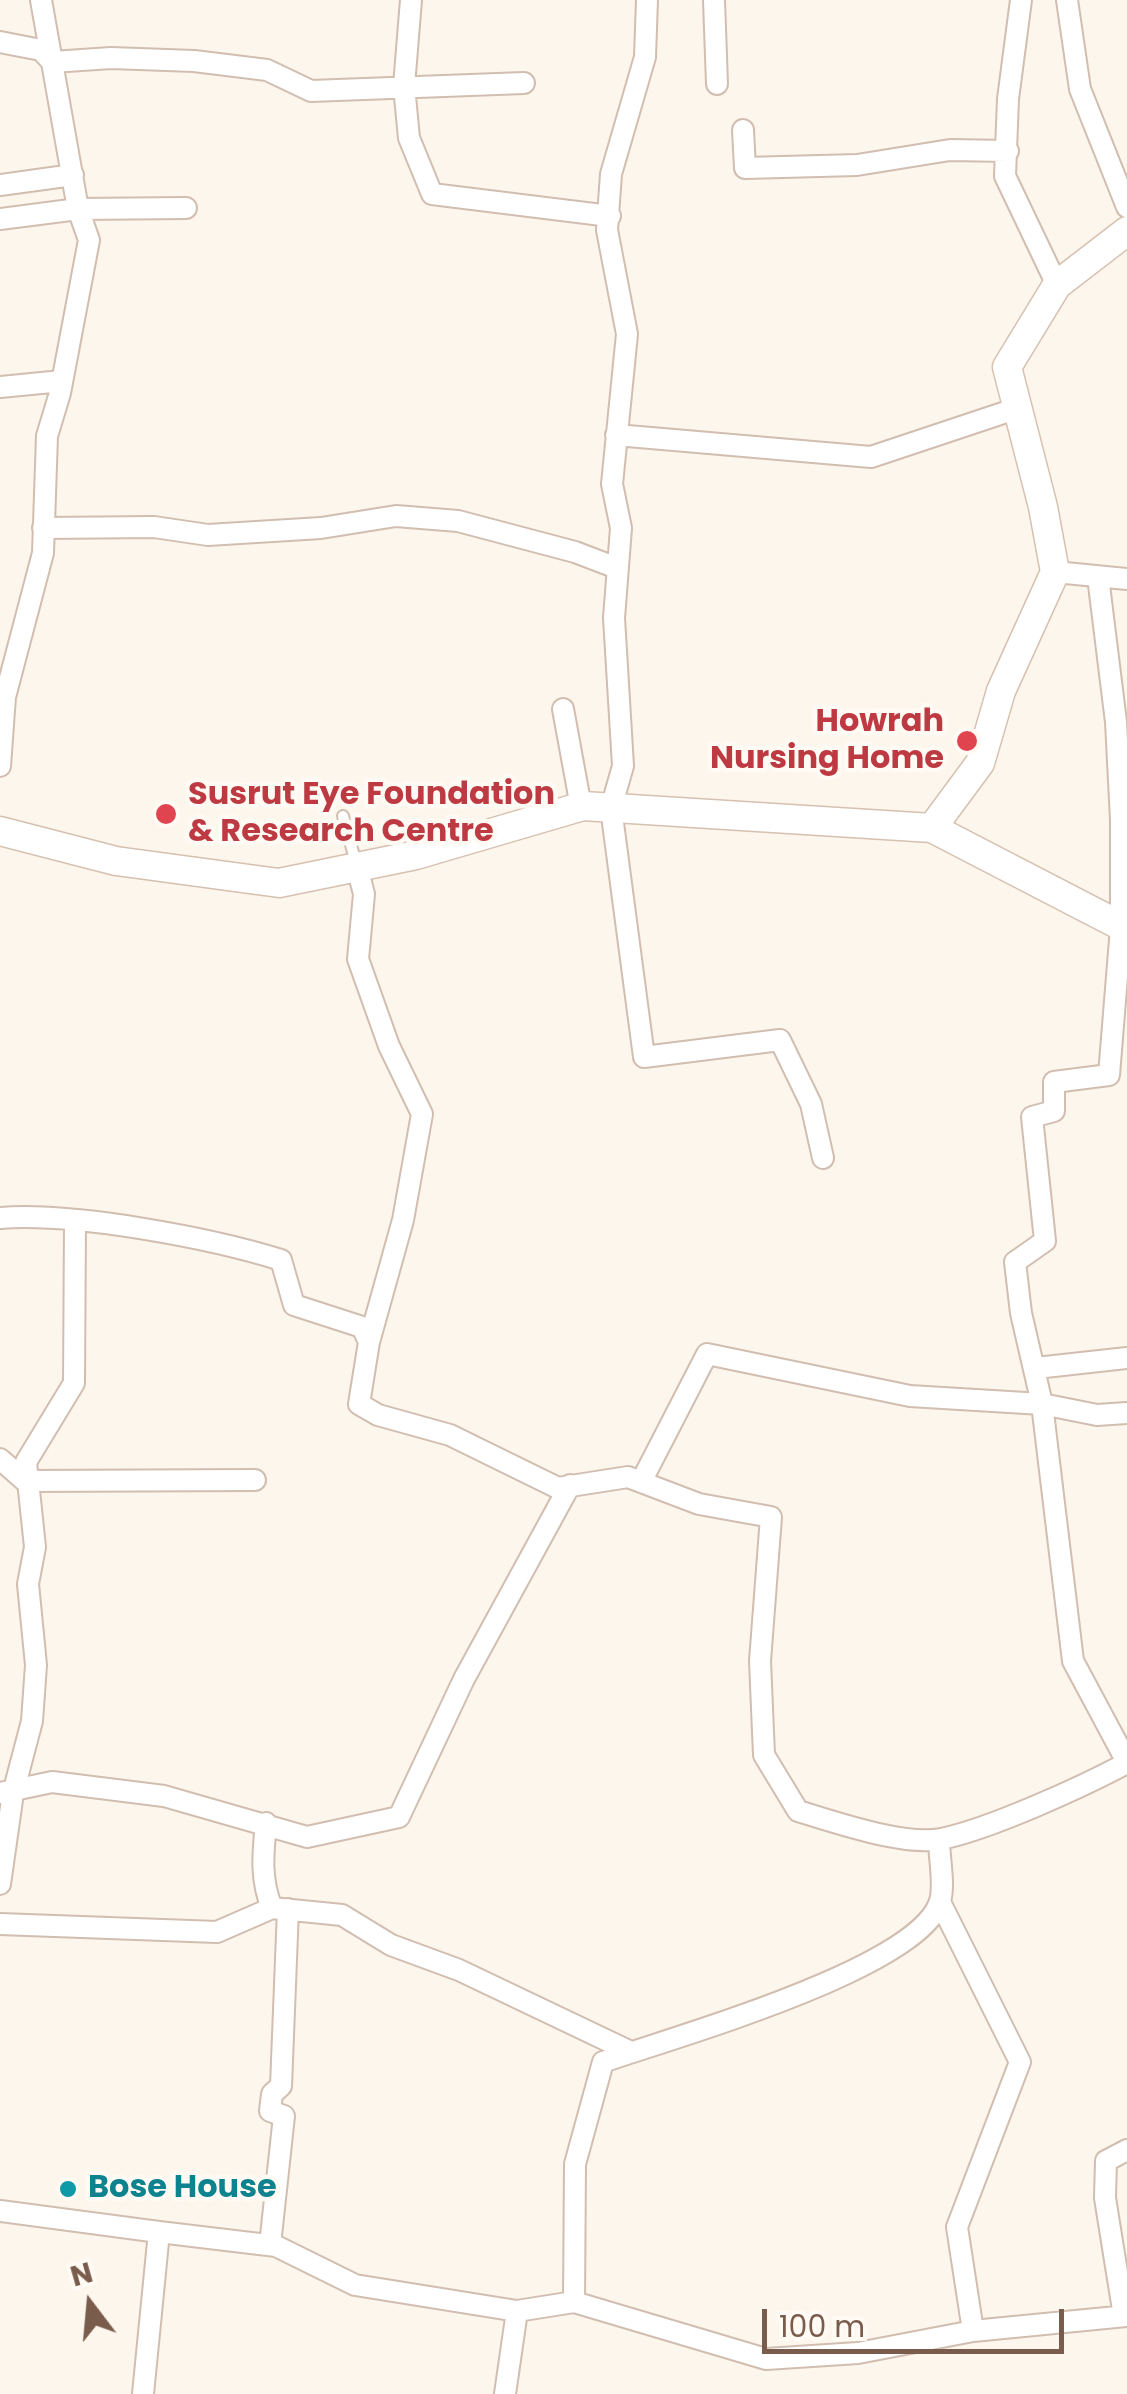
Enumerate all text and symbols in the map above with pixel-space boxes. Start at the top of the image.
place label: Howrah Nursing Home [710,704,944,779]
marker: Howrah Nursing Home [954,728,980,754]
place label: Susrut Eye Foundation & Research Centre [188,777,555,852]
marker: Susrut Eye Foundation & Research Centre [153,801,179,827]
place label: Bose House [88,2170,277,2208]
marker: Bose House [57,2178,79,2200]
text: N [66,2253,97,2296]
north arrow [40,2254,140,2354]
scale bar [767,2289,1070,2351]
text: 100 m [779,2305,865,2348]

